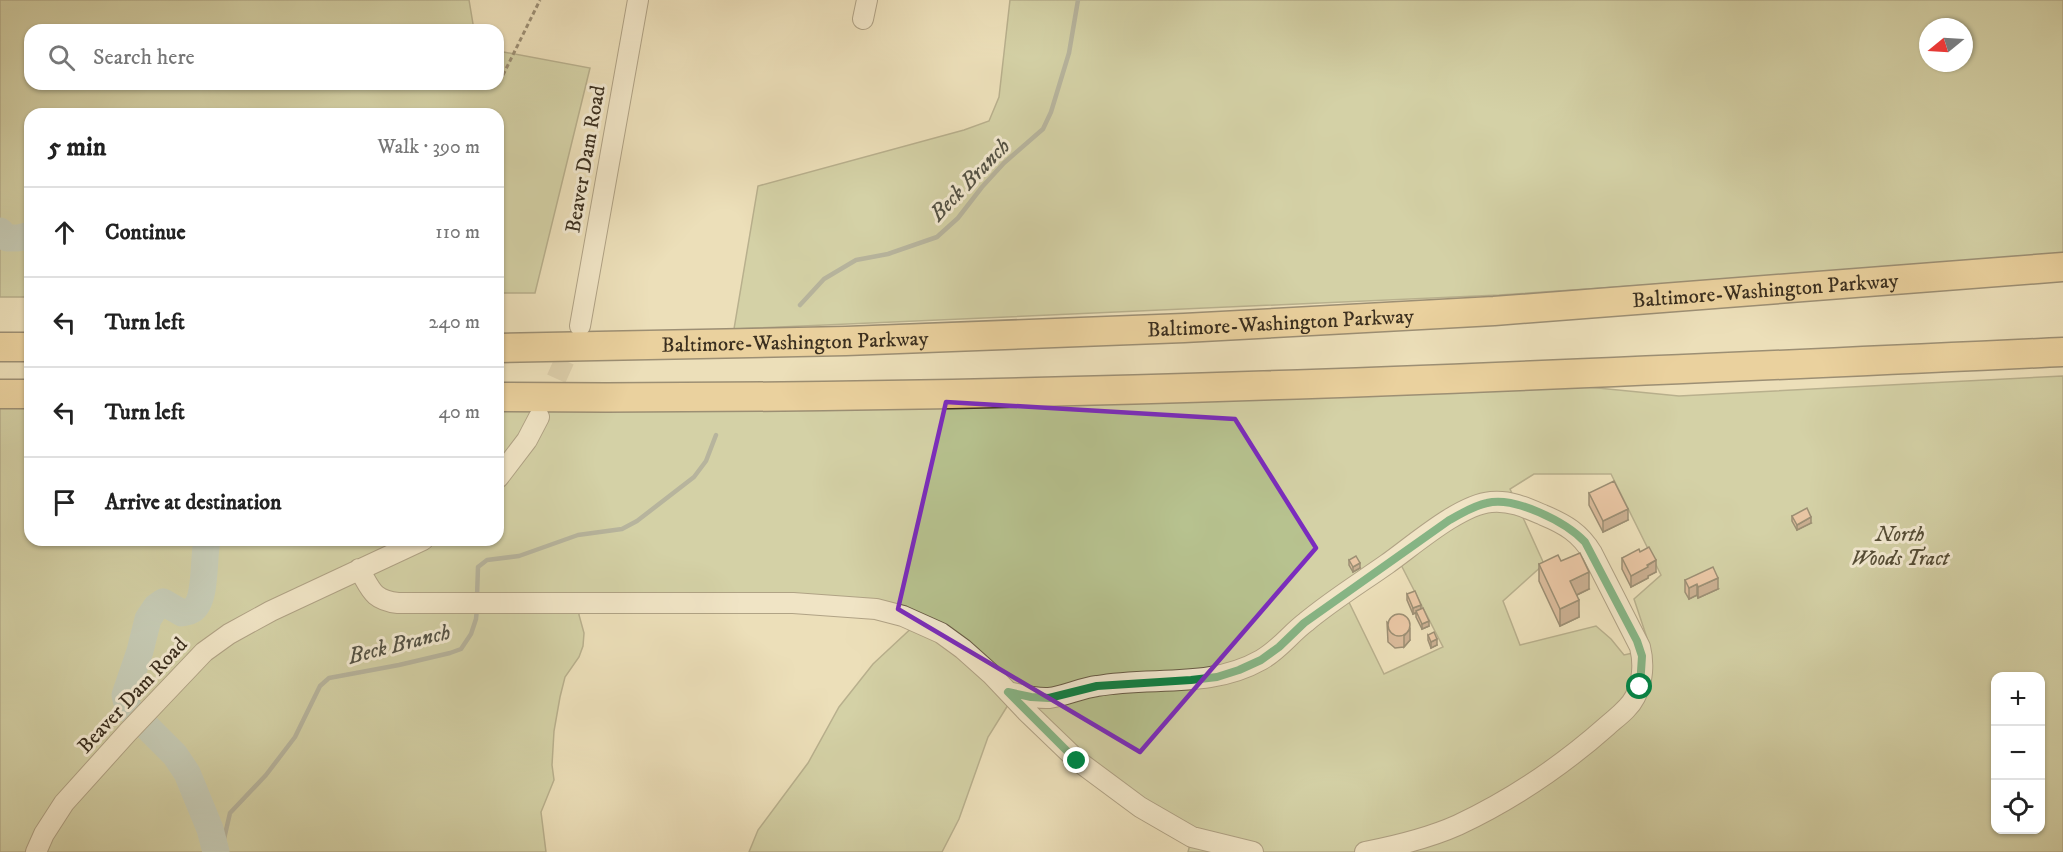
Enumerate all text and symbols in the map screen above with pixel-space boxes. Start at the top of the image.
north arrow [1919,18,1973,72]
search box [24,24,504,90]
icon: search [45,41,78,74]
text: Search here [93,44,195,71]
street label: Beaver Dam Road [560,83,612,235]
text: 5 min [48,131,106,164]
water label: Beck Branch [923,133,1016,228]
text: Walk · 390 m [378,135,480,160]
icon: ahead [48,216,81,249]
text: Continue [105,219,186,246]
text: 110 m [435,220,480,245]
street label: Baltimore-Washington Parkway [1631,268,1901,314]
street label: Baltimore-Washington Parkway [1147,303,1416,343]
icon: left [48,306,81,339]
text: Turn left [105,309,185,336]
text: 240 m [429,310,480,335]
street label: Baltimore-Washington Parkway [661,326,930,359]
icon: left [48,396,81,429]
text: Turn left [105,399,185,426]
text: 40 m [438,400,480,425]
icon: arrive [48,486,81,519]
text: Arrive at destination [105,489,282,516]
park label: North Woods Tract [1851,522,1951,572]
water label: Beck Branch [344,619,453,670]
street label: Beaver Dam Road [72,632,194,759]
map controls [1991,672,2045,834]
button: + [1991,672,2045,726]
route start [1626,673,1652,699]
button: − [1991,726,2045,780]
route end [1063,747,1089,773]
button: locate [1991,780,2045,834]

